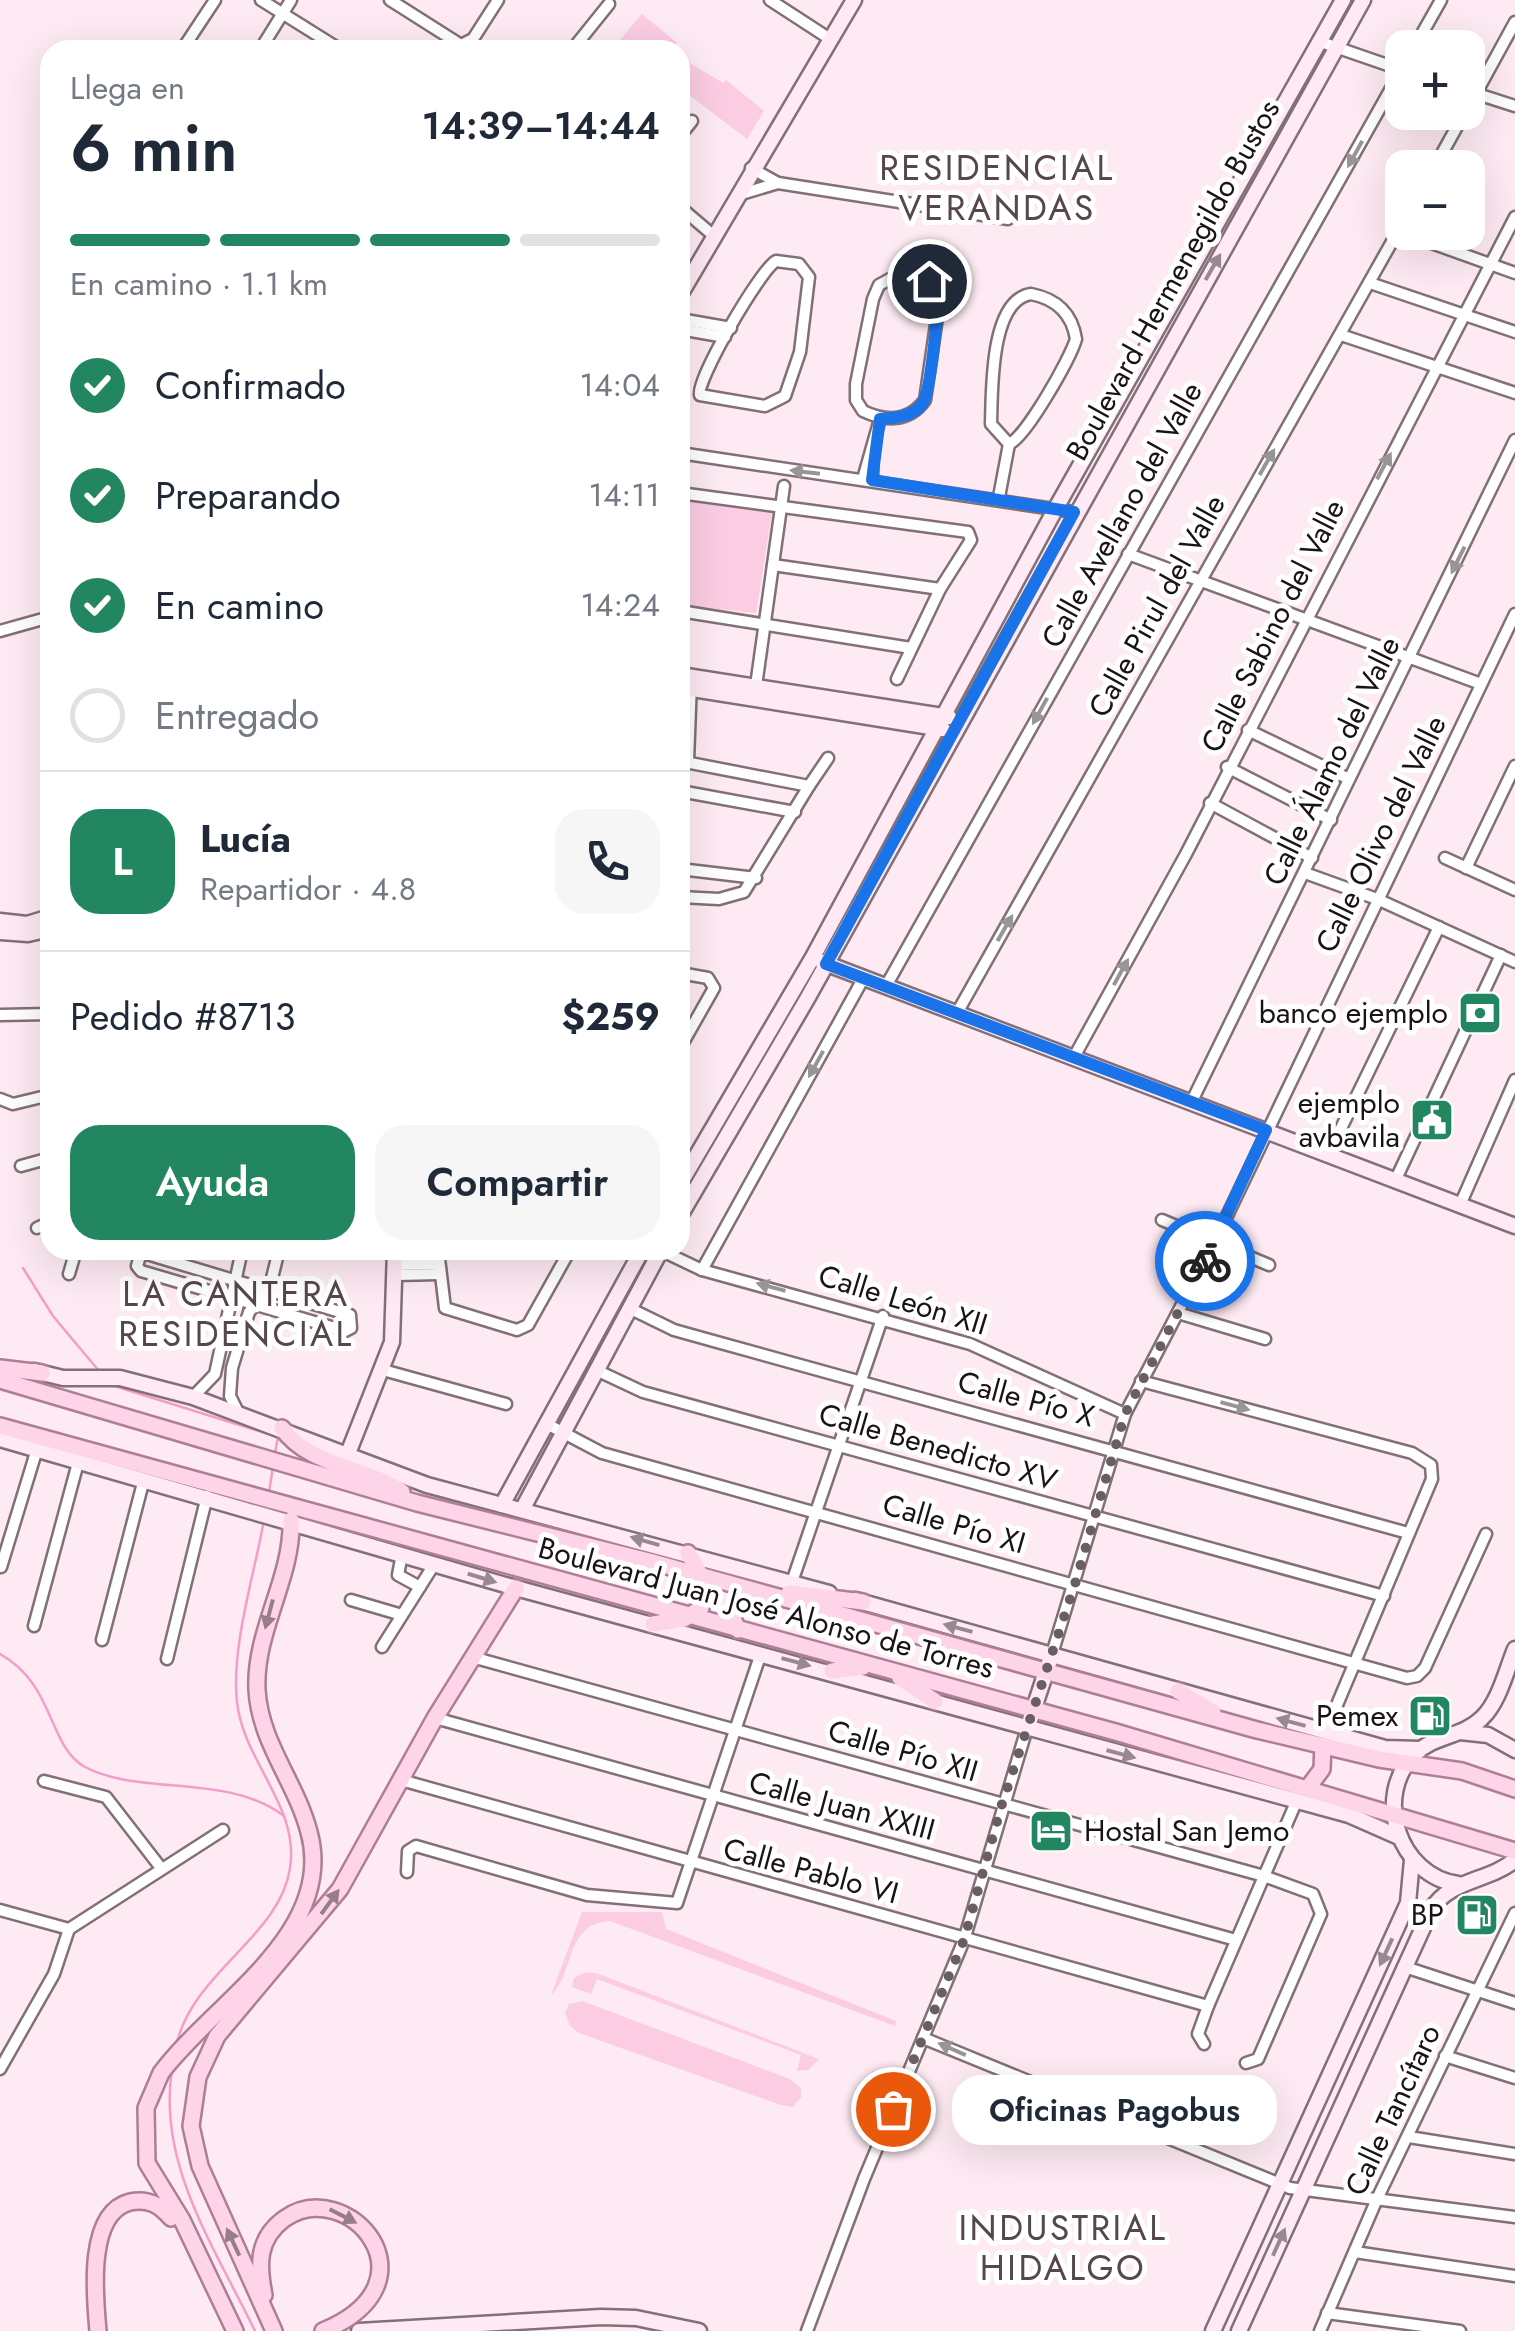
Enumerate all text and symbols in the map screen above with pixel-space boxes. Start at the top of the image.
map controls [1385,30,1485,250]
button: + [1385,30,1485,130]
text: Llega en [70,65,185,111]
street label: Boulevard Hermenegildo Bustos [1055,92,1290,468]
text: 14:39–14:44 [422,98,660,153]
text: 6 min [70,101,238,195]
one-way arrow [1346,139,1363,168]
district label: RESIDENCIAL VERANDAS [879,143,1115,233]
button: − [1385,150,1485,250]
pin [887,239,972,324]
one-way arrow [1204,253,1222,281]
icon: home [902,254,957,309]
text: En camino · 1.1 km [70,261,328,307]
icon: check [70,358,125,413]
text: Confirmado [155,358,346,413]
text: 14:04 [579,362,660,408]
street label: Calle Avellano del Valle [1031,374,1213,656]
one-way arrow [1258,448,1275,476]
one-way arrow [1375,452,1392,481]
one-way arrow [788,463,820,479]
icon: check [70,468,125,523]
text: Preparando [155,468,341,523]
text: 14:11 [589,472,660,518]
street label: Calle Pirul del Valle [1078,487,1236,725]
street label: Calle Sabino del Valle [1190,492,1355,760]
one-way arrow [1449,545,1466,574]
icon: check [70,578,125,633]
text: En camino [155,578,324,633]
text: 14:24 [580,582,660,628]
street label: Calle Álamo del Valle [1253,629,1411,892]
text: Entregado [155,688,319,743]
one-way arrow [1031,697,1049,725]
street label: Calle Olivo del Valle [1305,708,1457,959]
button: phone [555,809,660,914]
text: Lucía [200,811,291,866]
text: L [112,834,133,889]
text: Repartidor · 4.8 [200,866,416,912]
one-way arrow [996,914,1013,943]
one-way arrow [1112,957,1129,986]
text: Pedido #8713 [70,989,296,1044]
text: $259 [562,989,660,1044]
bank icon: banco ejemplo [1457,990,1503,1036]
place label: banco ejemplo [1259,991,1448,1034]
one-way arrow [807,1050,825,1078]
place label: ejemplo avbavila [1298,1081,1400,1158]
public building icon: ejemplo avbavila [1409,1097,1455,1143]
button: Ayuda [70,1125,355,1240]
button: Compartir [375,1125,660,1240]
courier [1155,1211,1255,1311]
icon: bike [1178,1234,1233,1289]
street label: Calle León XII [813,1253,993,1346]
district label: LA CANTERA RESIDENCIAL [118,1269,354,1359]
one-way arrow [755,1279,786,1295]
street label: Calle Pío X [953,1360,1099,1437]
street label: Calle Benedicto XV [814,1392,1062,1501]
one-way arrow [1220,1399,1251,1415]
street label: Calle Pío XI [878,1483,1031,1564]
street label: Boulevard Juan José Alonso de Torres [534,1526,999,1689]
one-way arrow [629,1532,660,1548]
one-way arrow [468,1571,498,1586]
one-way arrow [261,1599,276,1630]
one-way arrow [942,1619,973,1635]
one-way arrow [781,1655,812,1670]
fuel station icon: Pemex [1407,1693,1453,1739]
place label: Pemex [1316,1694,1398,1737]
street label: Calle Pío XII [823,1709,983,1792]
one-way arrow [1275,1713,1306,1729]
one-way arrow [1106,1746,1137,1762]
street label: Calle Juan XXIII [744,1760,940,1851]
hotel icon: Hostal San Jemo [1028,1808,1074,1854]
place label: Hostal San Jemo [1084,1809,1290,1852]
street label: Calle Pablo VI [719,1826,903,1915]
one-way arrow [320,1889,340,1915]
fuel station icon: BP [1454,1892,1500,1938]
place label: BP [1411,1893,1444,1936]
one-way arrow [1378,1937,1394,1967]
street label: Calle Tancítaro [1334,2017,1451,2202]
one-way arrow [937,2041,967,2057]
pin [851,2067,936,2152]
callout: Oficinas Pagobus [953,2074,1278,2144]
icon: bag [866,2082,921,2137]
text: Oficinas Pagobus [989,2087,1240,2133]
district label: INDUSTRIAL HIDALGO [959,2203,1167,2293]
one-way arrow [329,2207,357,2224]
one-way arrow [225,2227,242,2256]
one-way arrow [1271,2227,1287,2257]

